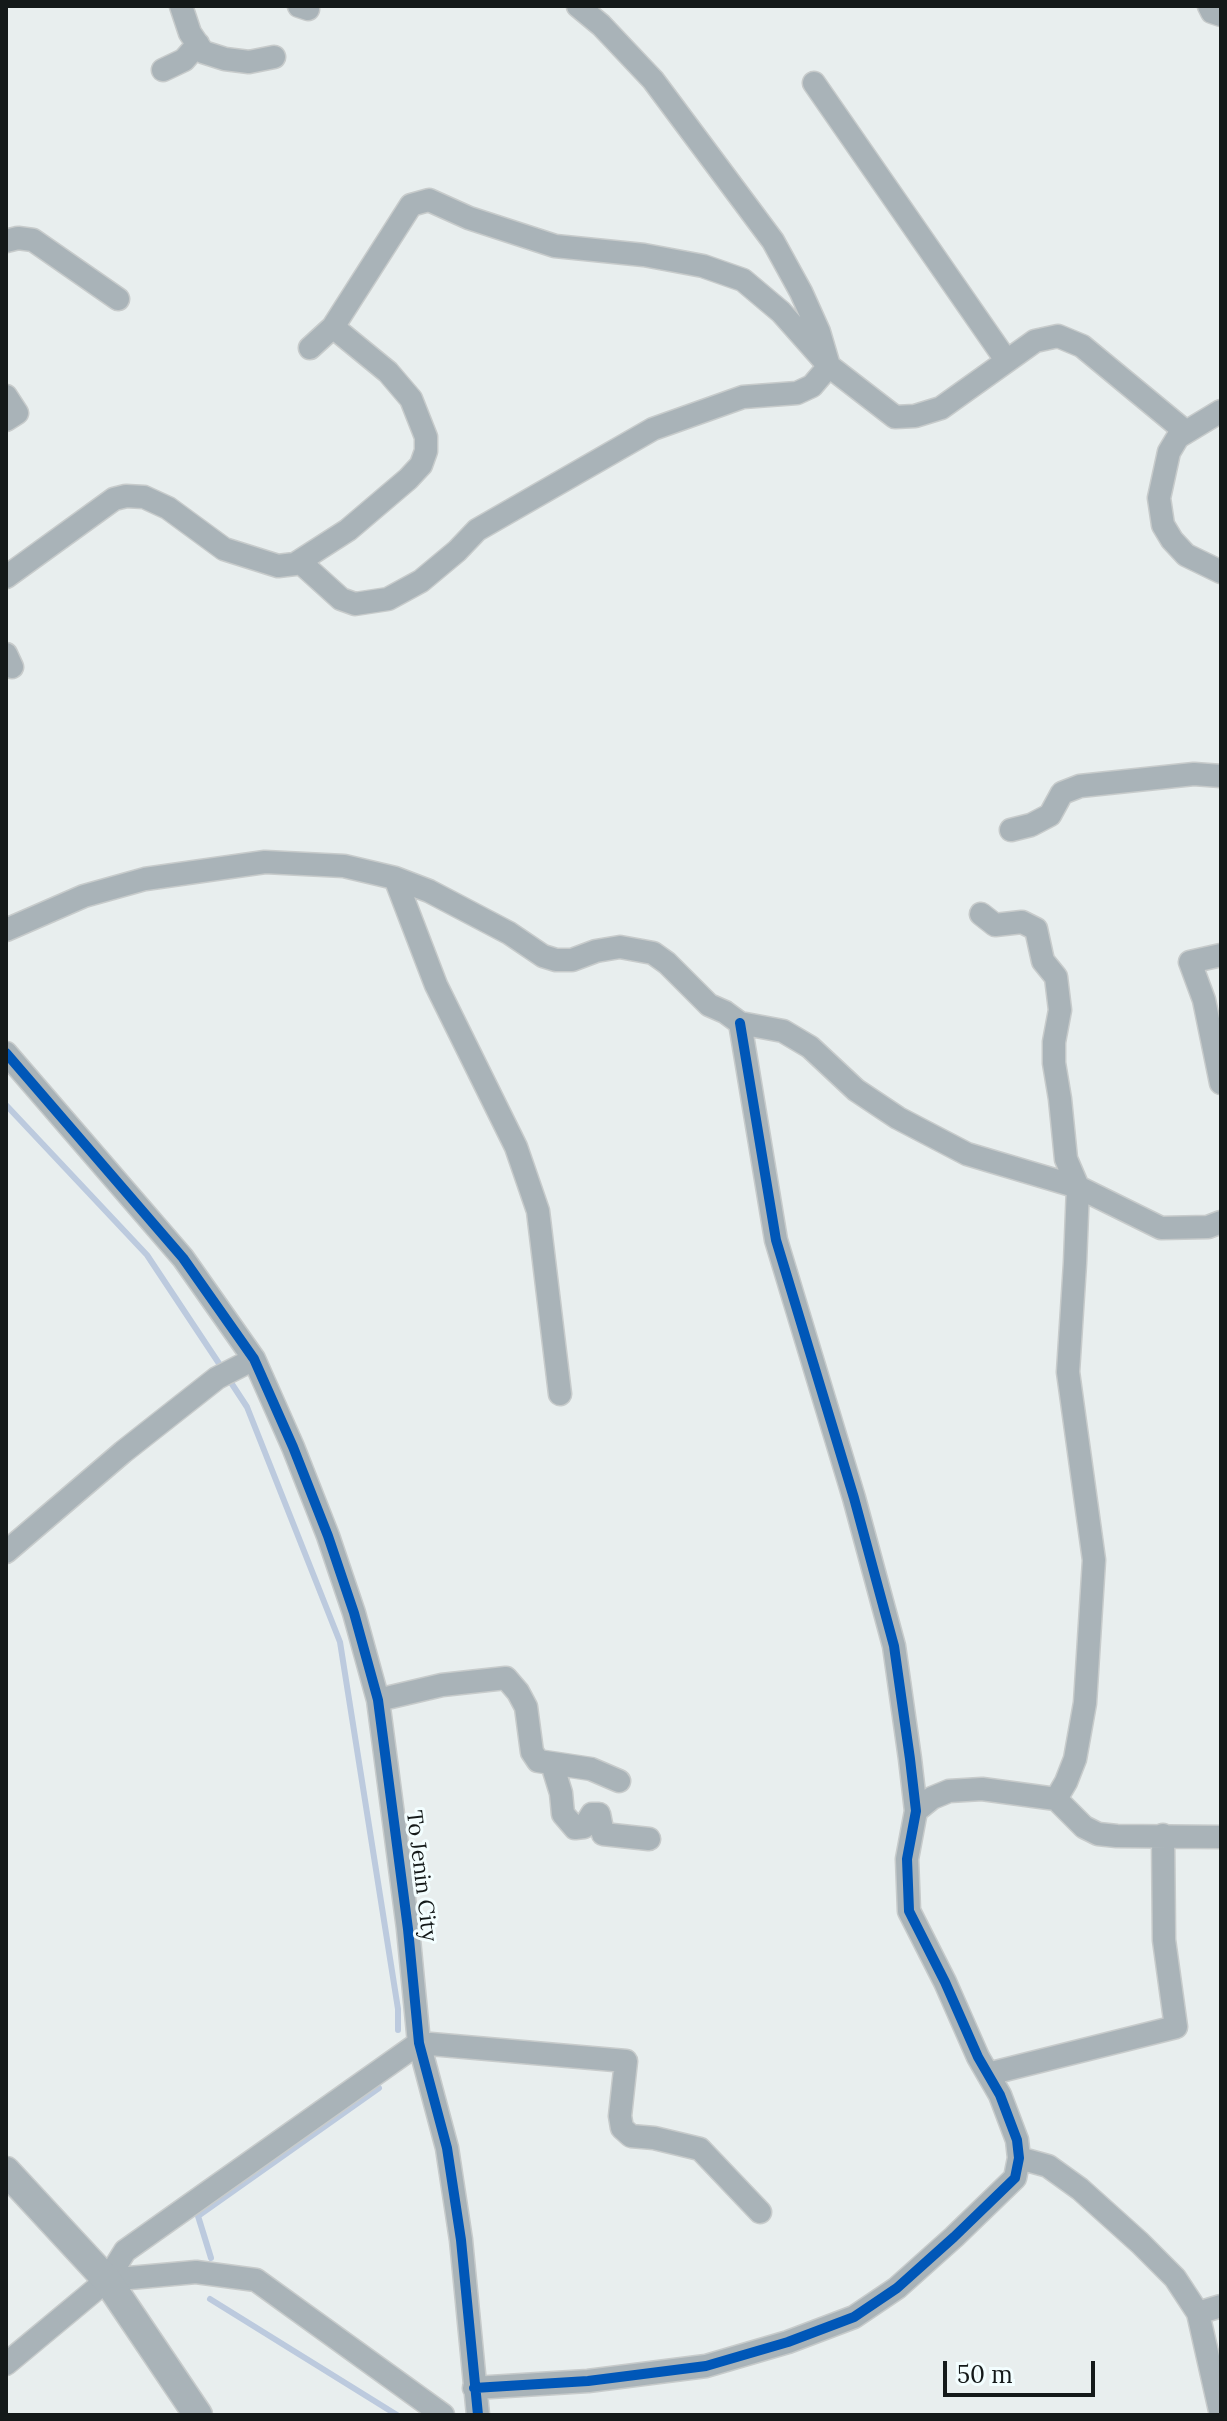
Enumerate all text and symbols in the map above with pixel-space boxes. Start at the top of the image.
street label: To Jenin City [400,1809,442,1943]
scale bar [947,2345,1099,2395]
text: 50 m [957,2359,1013,2390]

